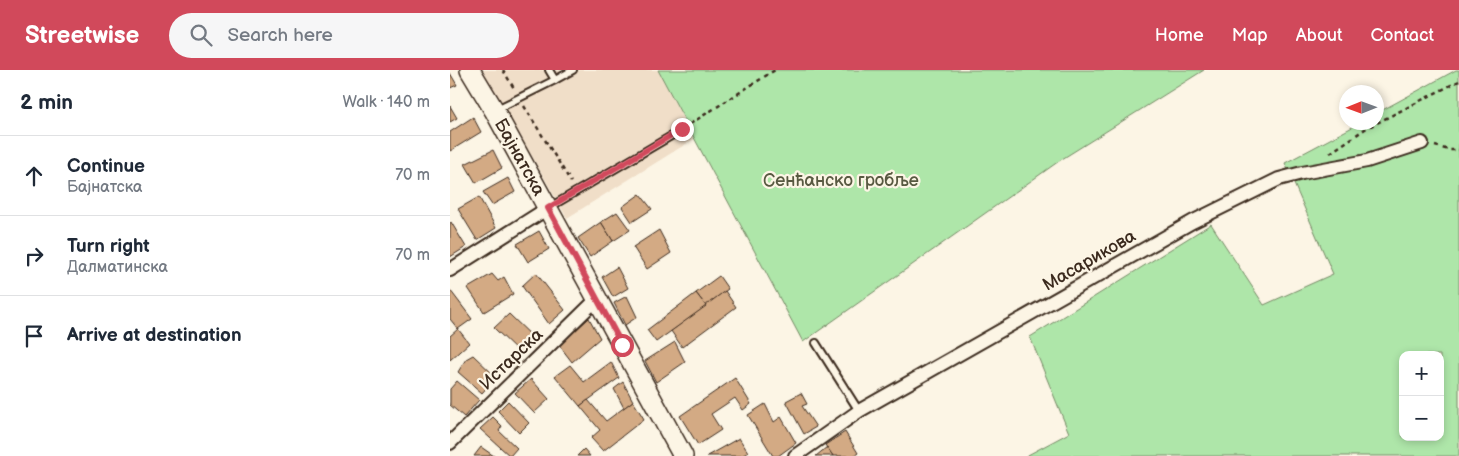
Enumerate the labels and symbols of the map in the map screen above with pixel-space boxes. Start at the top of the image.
north arrow [1339,85,1384,130]
street label: Бајнатска [490,115,549,200]
route end [671,118,694,141]
park label: Сенћанско гробље [763,170,919,191]
street label: Масарикова [1039,225,1140,296]
street label: Истарска [475,324,548,395]
route start [611,334,634,357]

